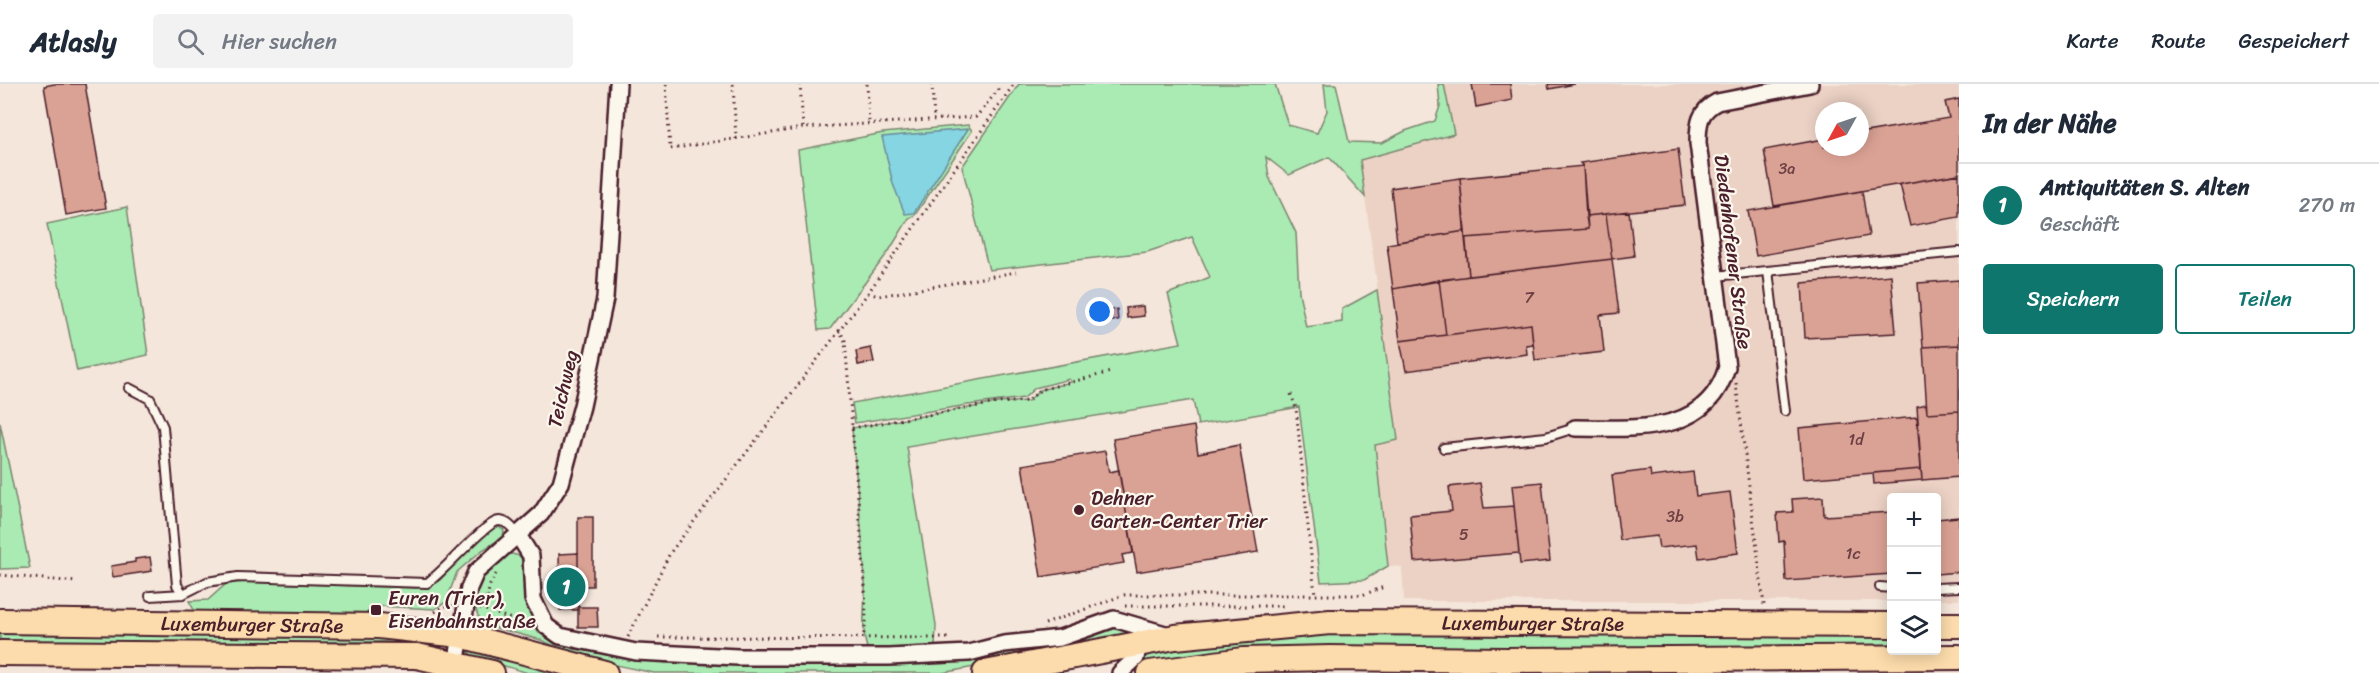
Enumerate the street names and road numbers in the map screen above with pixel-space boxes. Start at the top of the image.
street label: Diedenhofener Straße [1704,153,1762,351]
street label: Teichweg [537,347,589,431]
street label: Luxemburger Straße [1442,605,1625,641]
street label: Luxemburger Straße [161,606,344,643]

